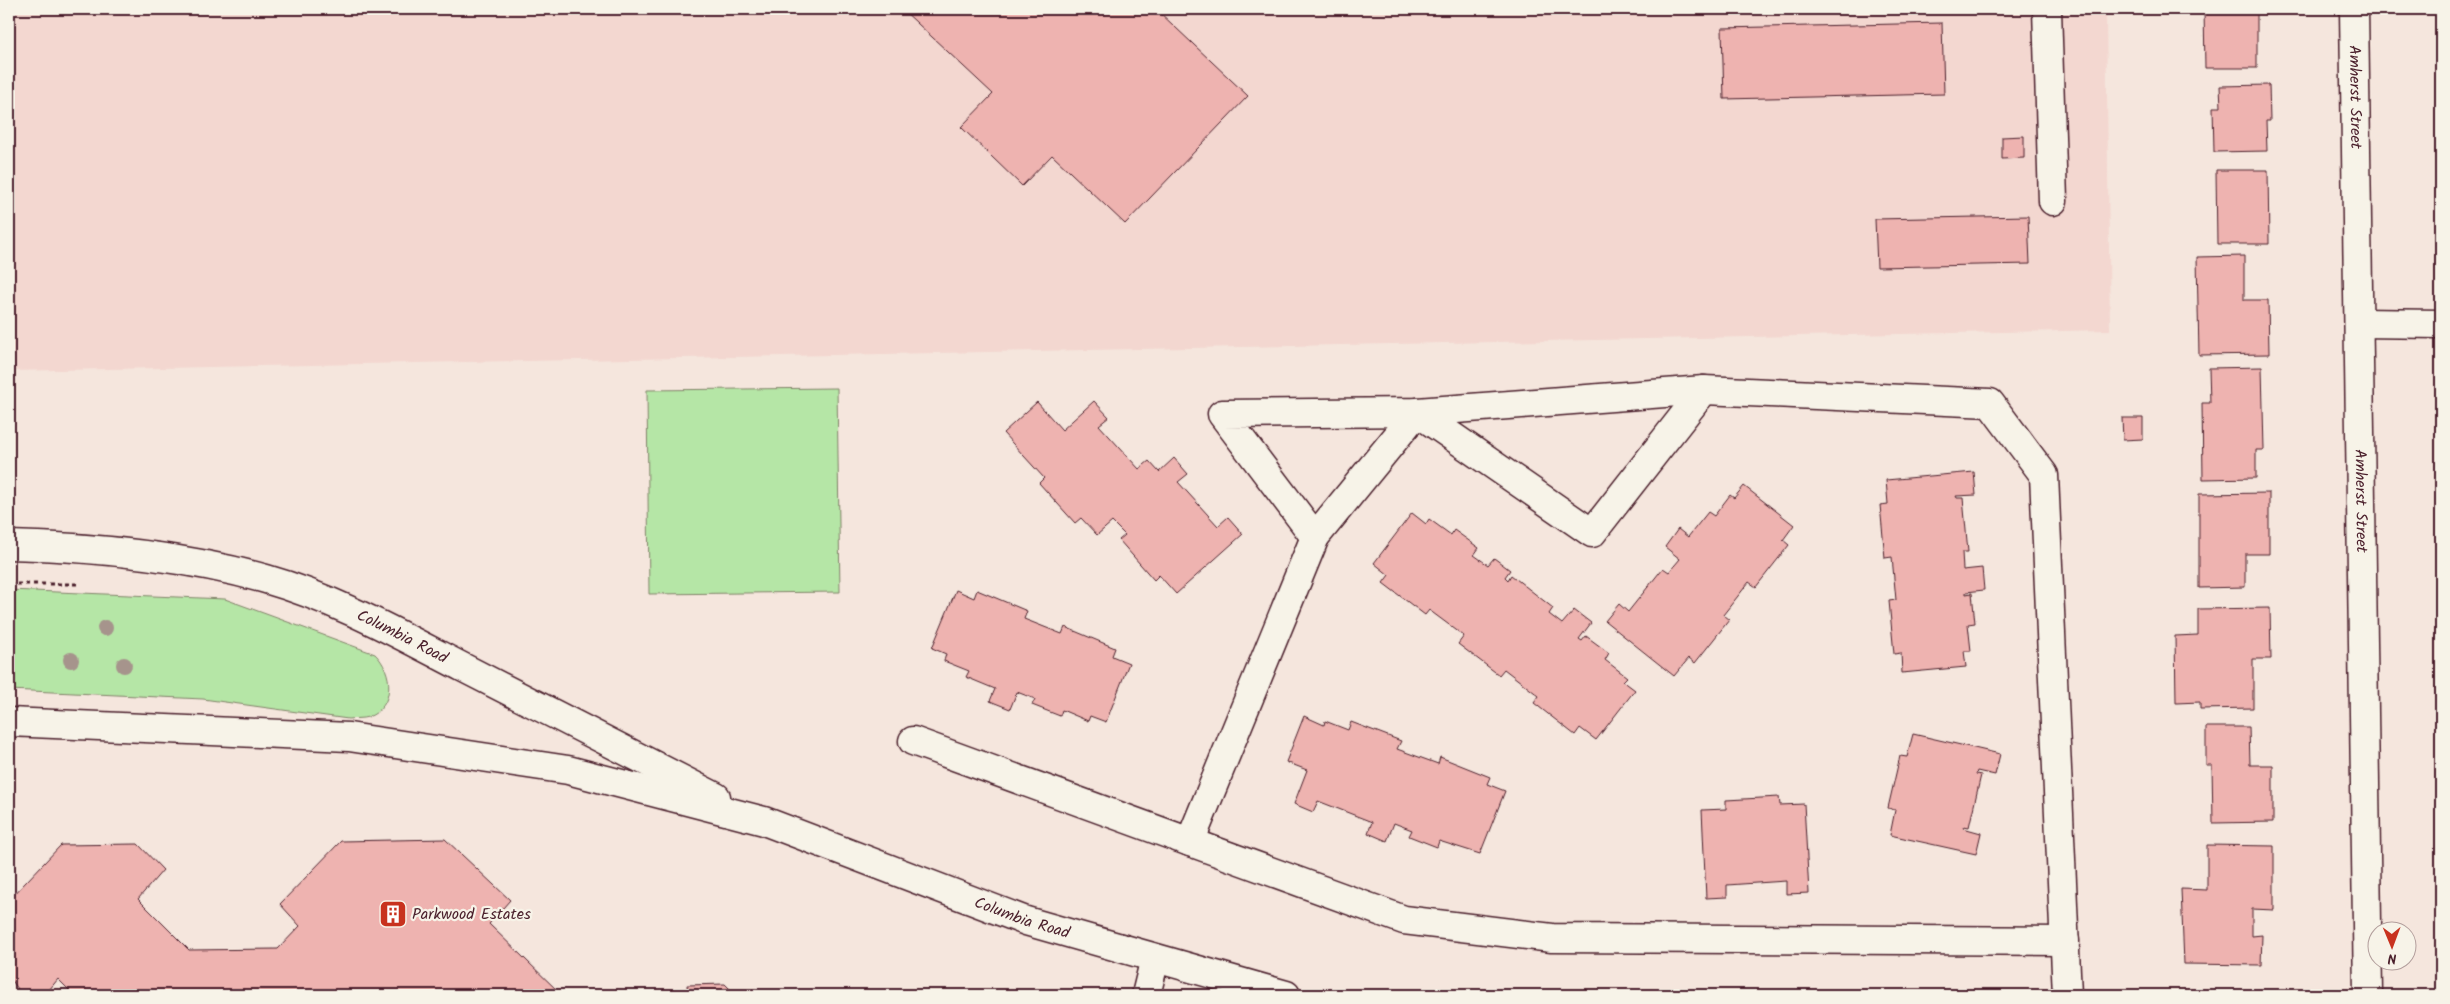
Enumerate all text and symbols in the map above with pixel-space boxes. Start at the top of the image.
street label: Amherst Street [2342,45,2368,150]
street label: Amherst Street [2348,449,2374,554]
street label: Columbia Road [352,603,453,671]
street label: Columbia Road [971,890,1074,946]
building icon: Parkwood Estates [378,899,408,929]
place label: Parkwood Estates [412,902,531,927]
north arrow [2368,922,2418,972]
text: N [2387,947,2397,969]

